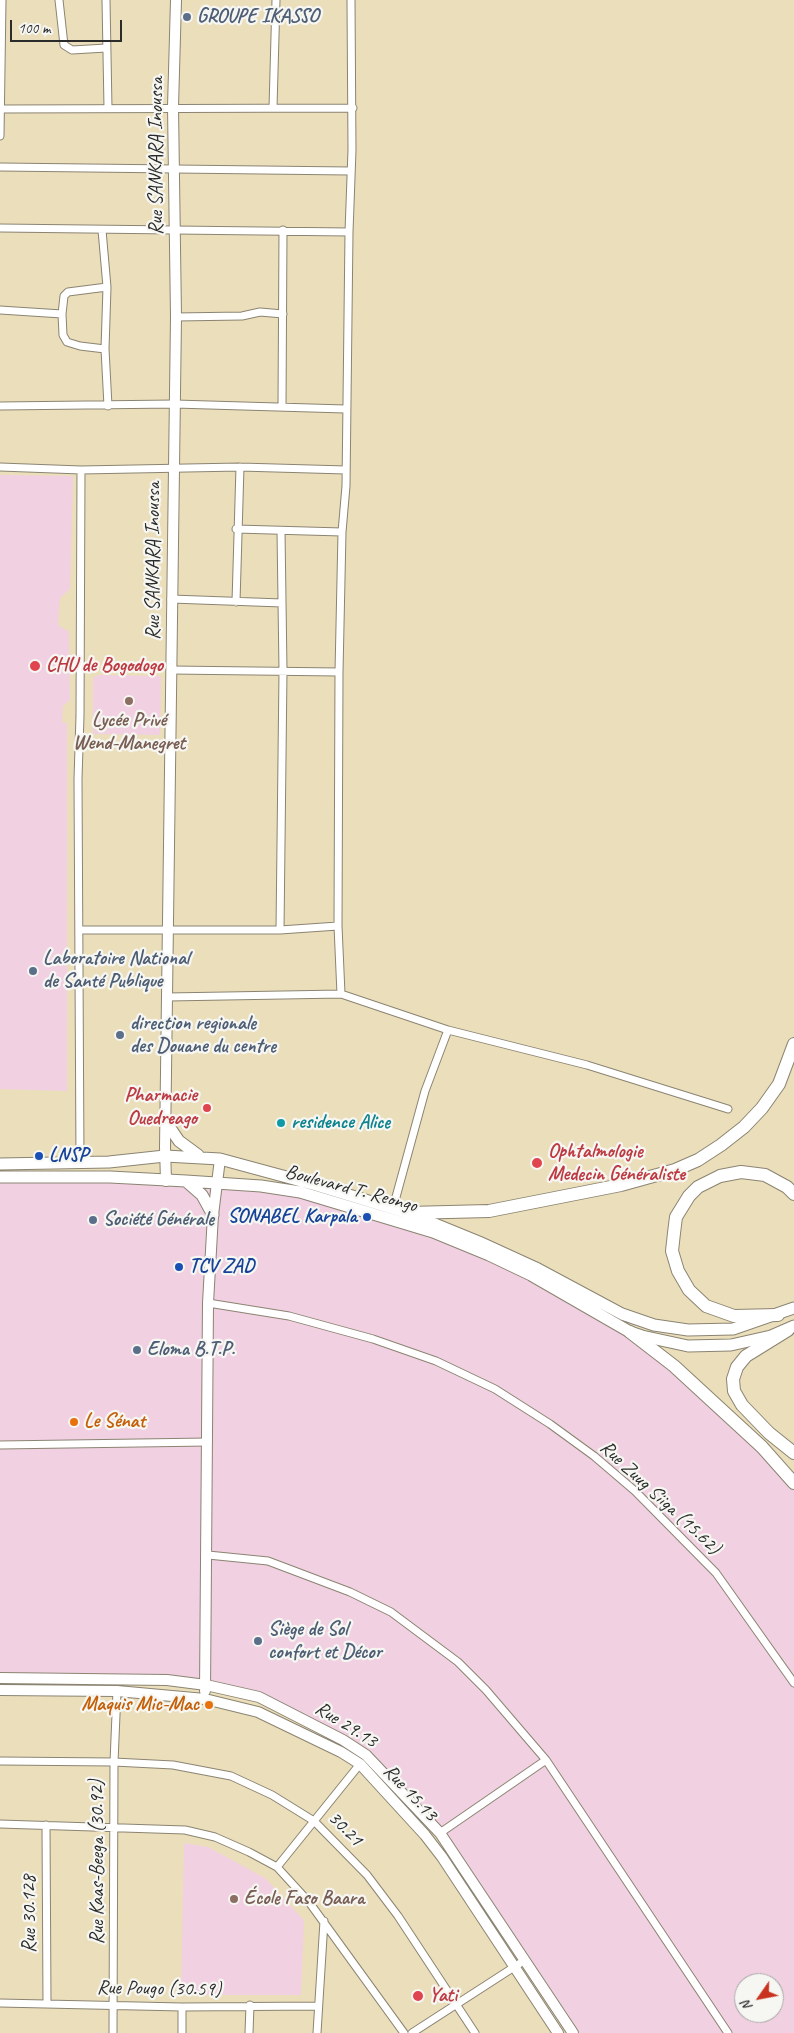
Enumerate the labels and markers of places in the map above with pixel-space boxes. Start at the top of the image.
place label: GROUPE IKASSO [197,5,319,29]
marker: GROUPE IKASSO [181,11,193,23]
place label: CHU de Bogodogo [46,654,163,678]
marker: CHU de Bogodogo [28,659,42,673]
marker: Lycée Privé Wend-Manegret [123,695,135,707]
place label: Lycée Privé Wend-Manegret [73,709,185,756]
place label: Laboratoire National de Santé Publique [43,947,189,994]
marker: Laboratoire National de Santé Publique [27,965,39,977]
place label: direction regionale des Douane du centre [130,1012,276,1059]
marker: direction regionale des Douane du centre [114,1029,126,1041]
place label: Pharmacie Ouedreago [124,1084,197,1131]
marker: Pharmacie Ouedreago [201,1102,213,1114]
place label: residence Alice [291,1111,390,1135]
marker: residence Alice [275,1117,287,1129]
place label: Ophtalmologie Medecin Généraliste [548,1140,685,1187]
place label: LNSP [49,1144,88,1168]
marker: LNSP [33,1150,45,1162]
marker: Ophtalmologie Medecin Généraliste [530,1156,544,1170]
place label: SONABEL Karpala [227,1205,357,1229]
place label: Société Générale [103,1208,214,1232]
marker: SONABEL Karpala [361,1211,373,1223]
marker: Société Générale [87,1214,99,1226]
place label: TCV ZAD [189,1255,254,1279]
marker: TCV ZAD [173,1261,185,1273]
place label: Eloma B.T.P. [147,1338,235,1362]
marker: Eloma B.T.P. [131,1344,143,1356]
place label: Le Sénat [84,1410,145,1434]
marker: Le Sénat [68,1416,80,1428]
place label: Siège de Sol confort et Décor [268,1618,382,1665]
marker: Siège de Sol confort et Décor [252,1635,264,1647]
place label: Maquis Mic-Mac [82,1693,199,1717]
marker: Maquis Mic-Mac [203,1699,215,1711]
place label: École Faso Baara [244,1887,364,1911]
marker: École Faso Baara [228,1893,240,1905]
place label: Yati [429,1984,457,2008]
marker: Yati [411,1989,425,2003]

